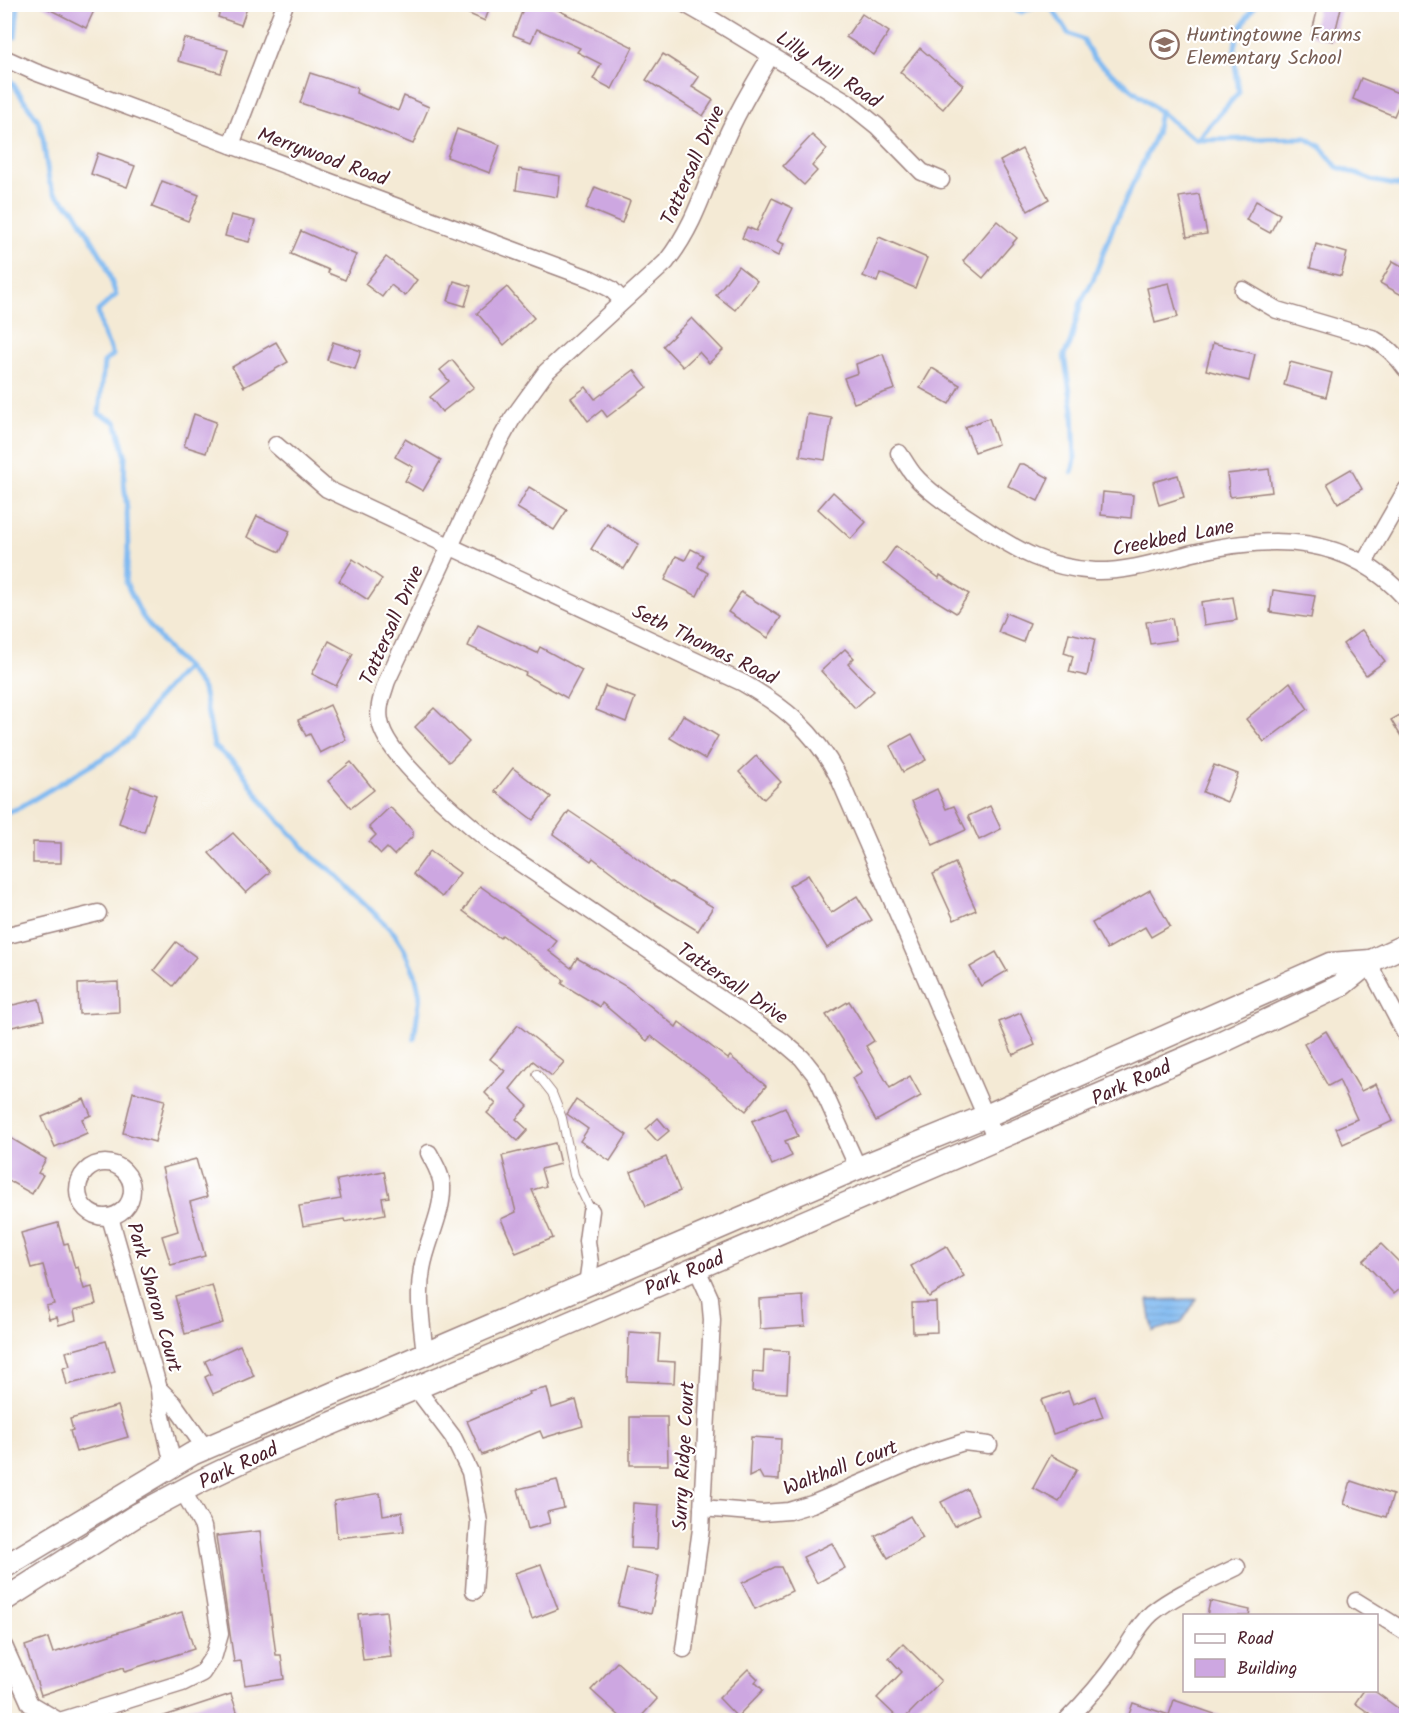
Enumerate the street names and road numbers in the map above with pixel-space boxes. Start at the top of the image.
street label: Lilly Mill Road [769,23,888,118]
street label: Tattersall Drive [653,101,735,231]
street label: Merrywood Road [252,119,393,197]
street label: Creekbed Lane [1110,511,1237,566]
street label: Tattersall Drive [352,561,434,691]
street label: Seth Thomas Road [626,597,783,695]
street label: Tattersall Drive [670,935,794,1034]
street label: Park Road [1087,1052,1178,1116]
street label: Park Sharon Court [116,1219,190,1376]
street label: Park Road [640,1243,731,1306]
street label: Surry Ridge Court [665,1381,705,1531]
street label: Walthall Court [779,1432,903,1505]
street label: Park Road [194,1434,285,1499]

